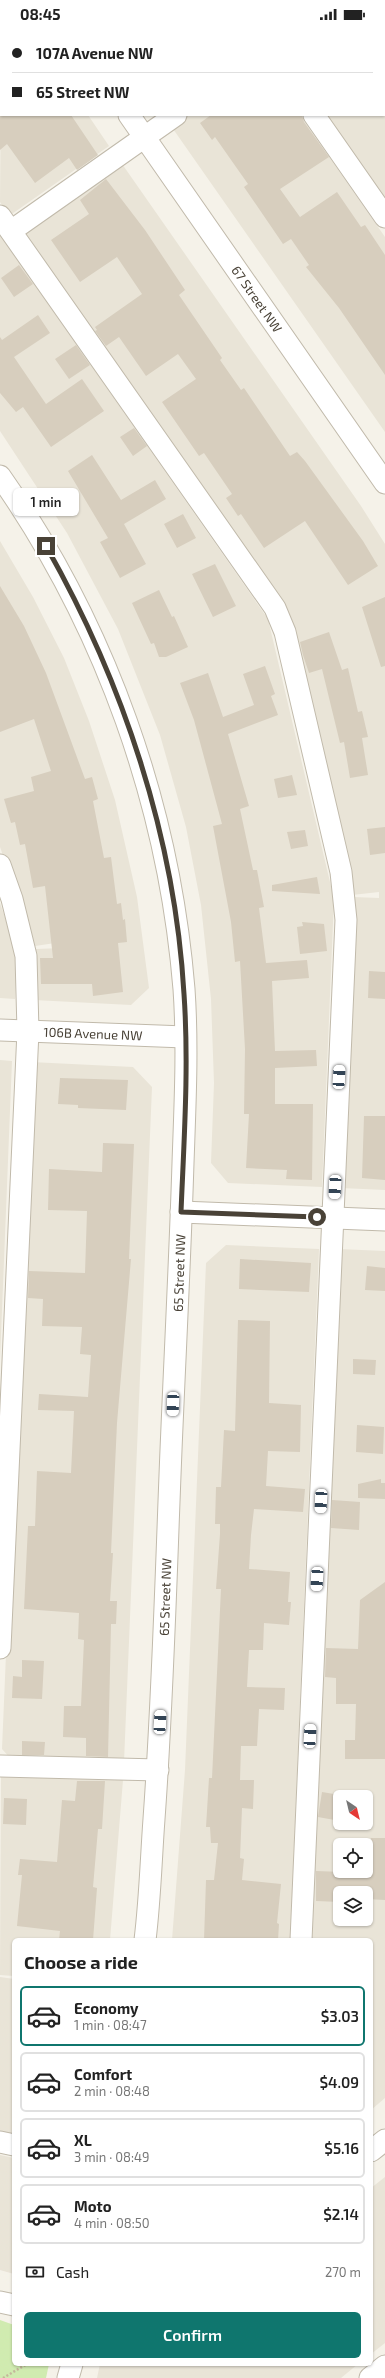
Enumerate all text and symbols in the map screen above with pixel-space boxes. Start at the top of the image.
text: 08:45 [20,5,61,23]
text: 107A Avenue NW [36,44,153,62]
text: 65 Street NW [36,83,129,101]
street label: 67 Street NW [228,262,286,335]
callout: 1 min [13,488,79,516]
text: 1 min [31,494,61,510]
route end [37,537,55,555]
street label: 106B Avenue NW [43,1024,143,1043]
car [332,1065,346,1089]
car [328,1175,342,1199]
route start [308,1208,326,1226]
street label: 65 Street NW [170,1234,188,1312]
car [167,1392,179,1416]
car [314,1489,328,1513]
street label: 65 Street NW [156,1558,174,1636]
car [310,1567,324,1591]
car [153,1710,167,1734]
car [303,1724,317,1748]
north arrow [333,1790,373,1830]
map controls [333,1790,373,1926]
button: locate [333,1838,373,1878]
button: layers [333,1886,373,1926]
text: Choose a ride [24,1951,138,1973]
icon: car [26,1998,62,2034]
text: Economy [74,1999,139,2017]
text: $3.03 [321,2007,359,2025]
text: 1 min · 08:47 [74,2017,147,2033]
icon: car [26,2064,62,2100]
text: Comfort [74,2065,132,2083]
text: $4.09 [319,2073,359,2091]
text: 2 min · 08:48 [74,2083,150,2099]
icon: car [26,2130,62,2166]
text: XL [74,2131,92,2149]
text: $5.16 [324,2139,359,2157]
text: 3 min · 08:49 [74,2149,149,2165]
icon: car [26,2196,62,2232]
text: Moto [74,2197,112,2215]
text: $2.14 [323,2205,359,2223]
text: 4 min · 08:50 [74,2215,150,2231]
icon: cash [24,2261,46,2283]
text: Cash [56,2263,89,2281]
text: 270 m [325,2264,361,2280]
button: Confirm [24,2312,361,2358]

